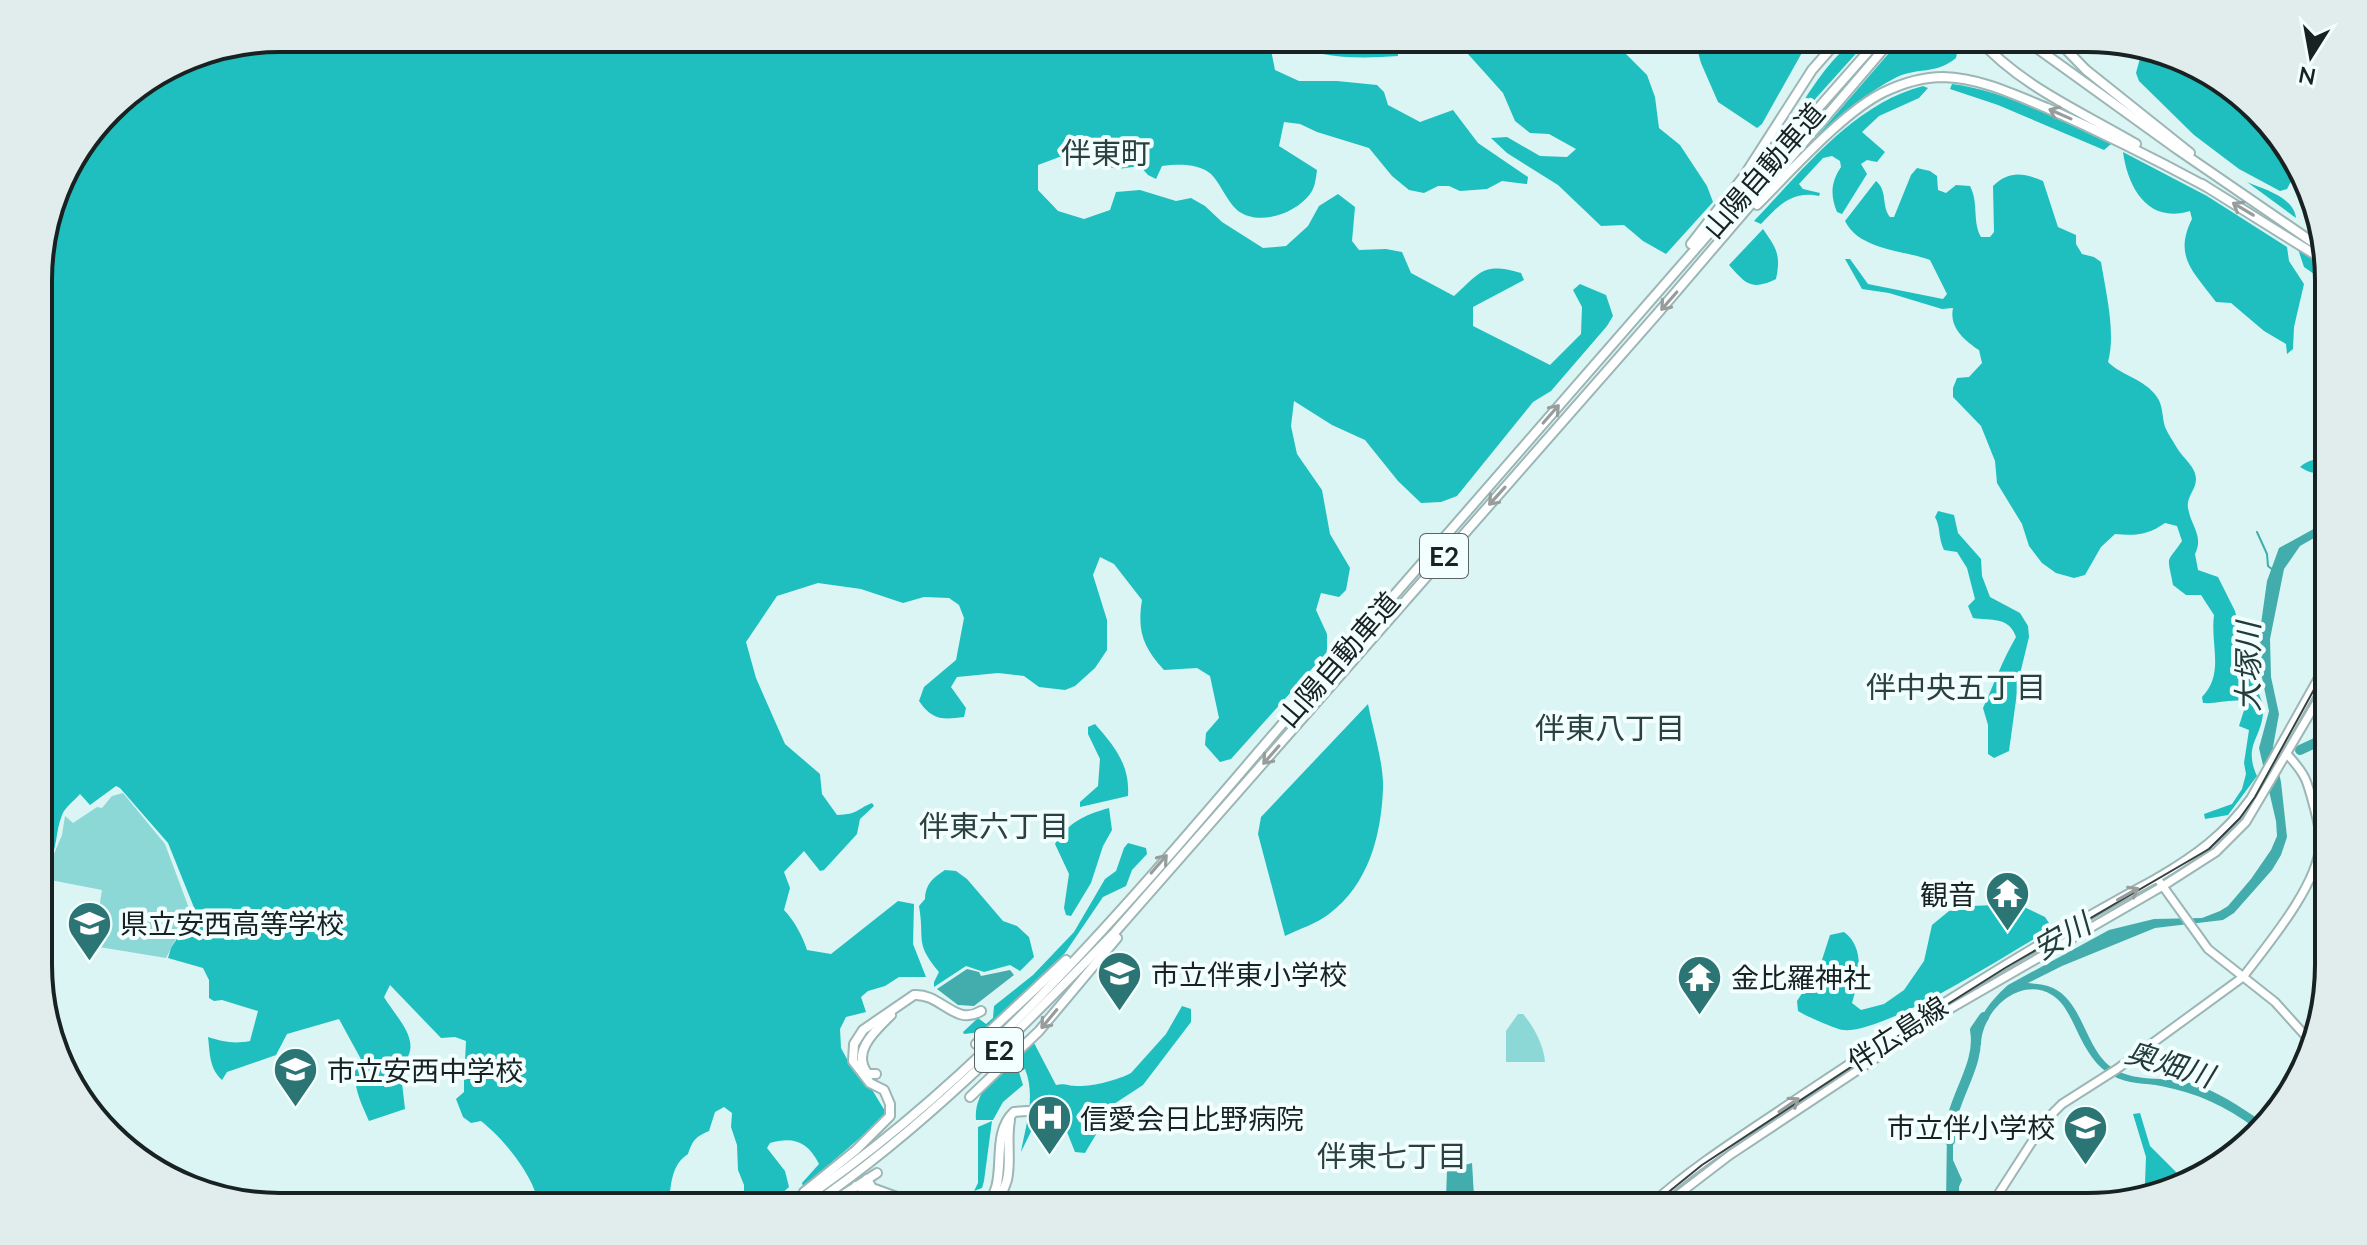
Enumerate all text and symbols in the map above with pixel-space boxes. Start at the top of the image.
north arrow [2271,16,2351,96]
text: N [2296,61,2318,91]
street label: 山陽自動車道 [1695,95,1831,245]
one-way arrow [2048,106,2073,121]
district label: 伴東町 [1061,134,1151,170]
one-way arrow [2232,200,2255,216]
one-way arrow [1660,290,1678,310]
one-way arrow [1541,405,1559,425]
one-way arrow [1488,485,1506,505]
road number: E2 [1420,534,1468,578]
street label: 山陽自動車道 [1270,584,1406,734]
water label: 大塚川 [2229,619,2265,712]
district label: 伴中央五丁目 [1866,668,2046,704]
district label: 伴東八丁目 [1535,709,1685,745]
one-way arrow [1262,744,1280,765]
district label: 伴東六丁目 [919,807,1069,843]
one-way arrow [1150,855,1168,875]
temple icon: 観音 [1983,870,2031,933]
place label: 観音 [1920,877,1976,911]
one-way arrow [2116,886,2140,901]
school or university icon: 県立安西高等学校 [65,899,113,962]
water label: 安川 [2026,903,2099,966]
place label: 県立安西高等学校 [120,906,344,940]
school or university icon: 市立伴東小学校 [1096,950,1144,1013]
temple icon: 金比羅神社 [1676,953,1724,1016]
place label: 市立伴東小学校 [1151,957,1347,991]
place label: 金比羅神社 [1731,960,1871,994]
street label: 伴広島線 [1841,988,1953,1078]
one-way arrow [1041,1008,1059,1028]
road number: E2 [975,1028,1023,1072]
water label: 奥畑川 [2122,1033,2221,1094]
school or university icon: 市立安西中学校 [272,1046,320,1109]
place label: 市立安西中学校 [327,1053,523,1087]
hospital icon: 信愛会日比野病院 [1025,1094,1073,1157]
one-way arrow [1777,1096,1799,1113]
place label: 信愛会日比野病院 [1080,1101,1304,1135]
school or university icon: 市立伴小学校 [2062,1103,2110,1166]
place label: 市立伴小学校 [1887,1110,2055,1144]
district label: 伴東七丁目 [1317,1137,1467,1173]

